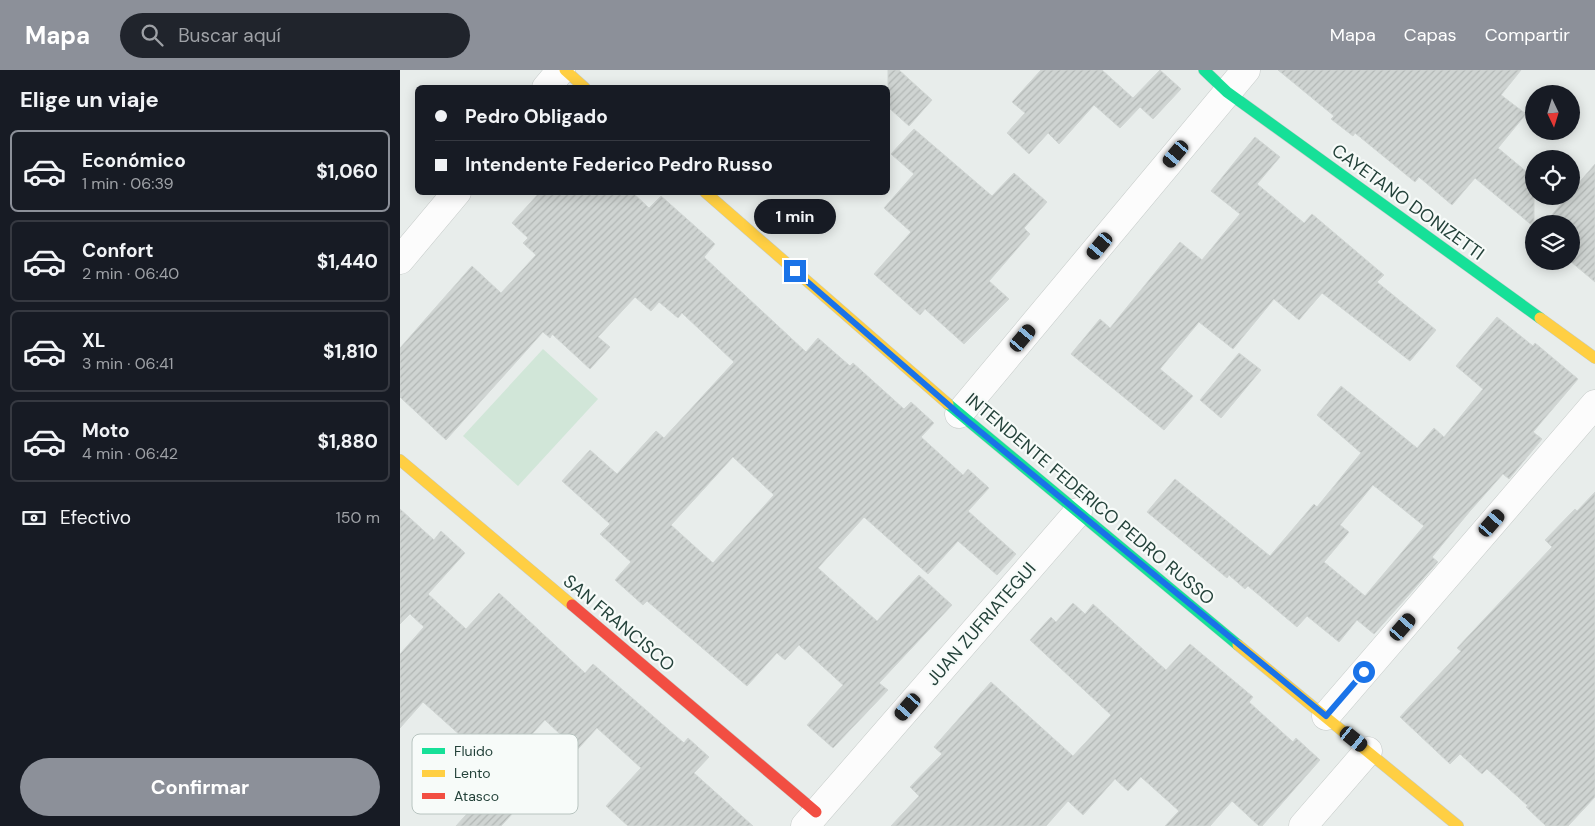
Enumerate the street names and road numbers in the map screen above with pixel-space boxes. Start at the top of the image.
street label: CAYETANO DONIZETTI [1327,139,1489,265]
street label: INTENDENTE FEDERICO PEDRO RUSSO [960,388,1220,610]
street label: JUAN ZUFRIATEGUI [921,557,1041,691]
street label: SAN FRANCISCO [558,569,680,677]

